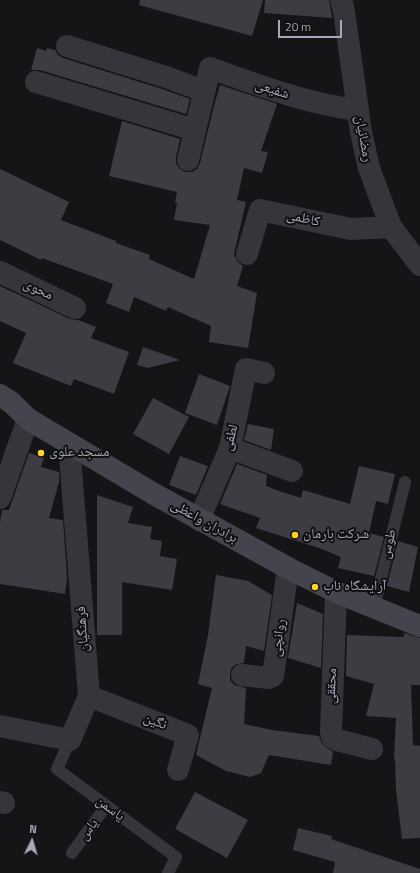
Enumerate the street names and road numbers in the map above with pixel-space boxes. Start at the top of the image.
street label: شفیعی [253,77,291,103]
street label: رمضانیان [351,114,375,164]
street label: کاظمی [285,207,321,231]
street label: محوی [20,276,56,304]
street label: لطفی [220,423,242,453]
street label: برادران واعظی [168,497,240,547]
street label: طوس [377,527,401,561]
street label: فرهنگیان [73,605,93,653]
street label: روانچی [268,618,290,658]
street label: محققی [323,668,341,704]
street label: نگین [141,710,169,734]
street label: یاسمن [92,793,128,825]
street label: یاس [76,816,102,844]

